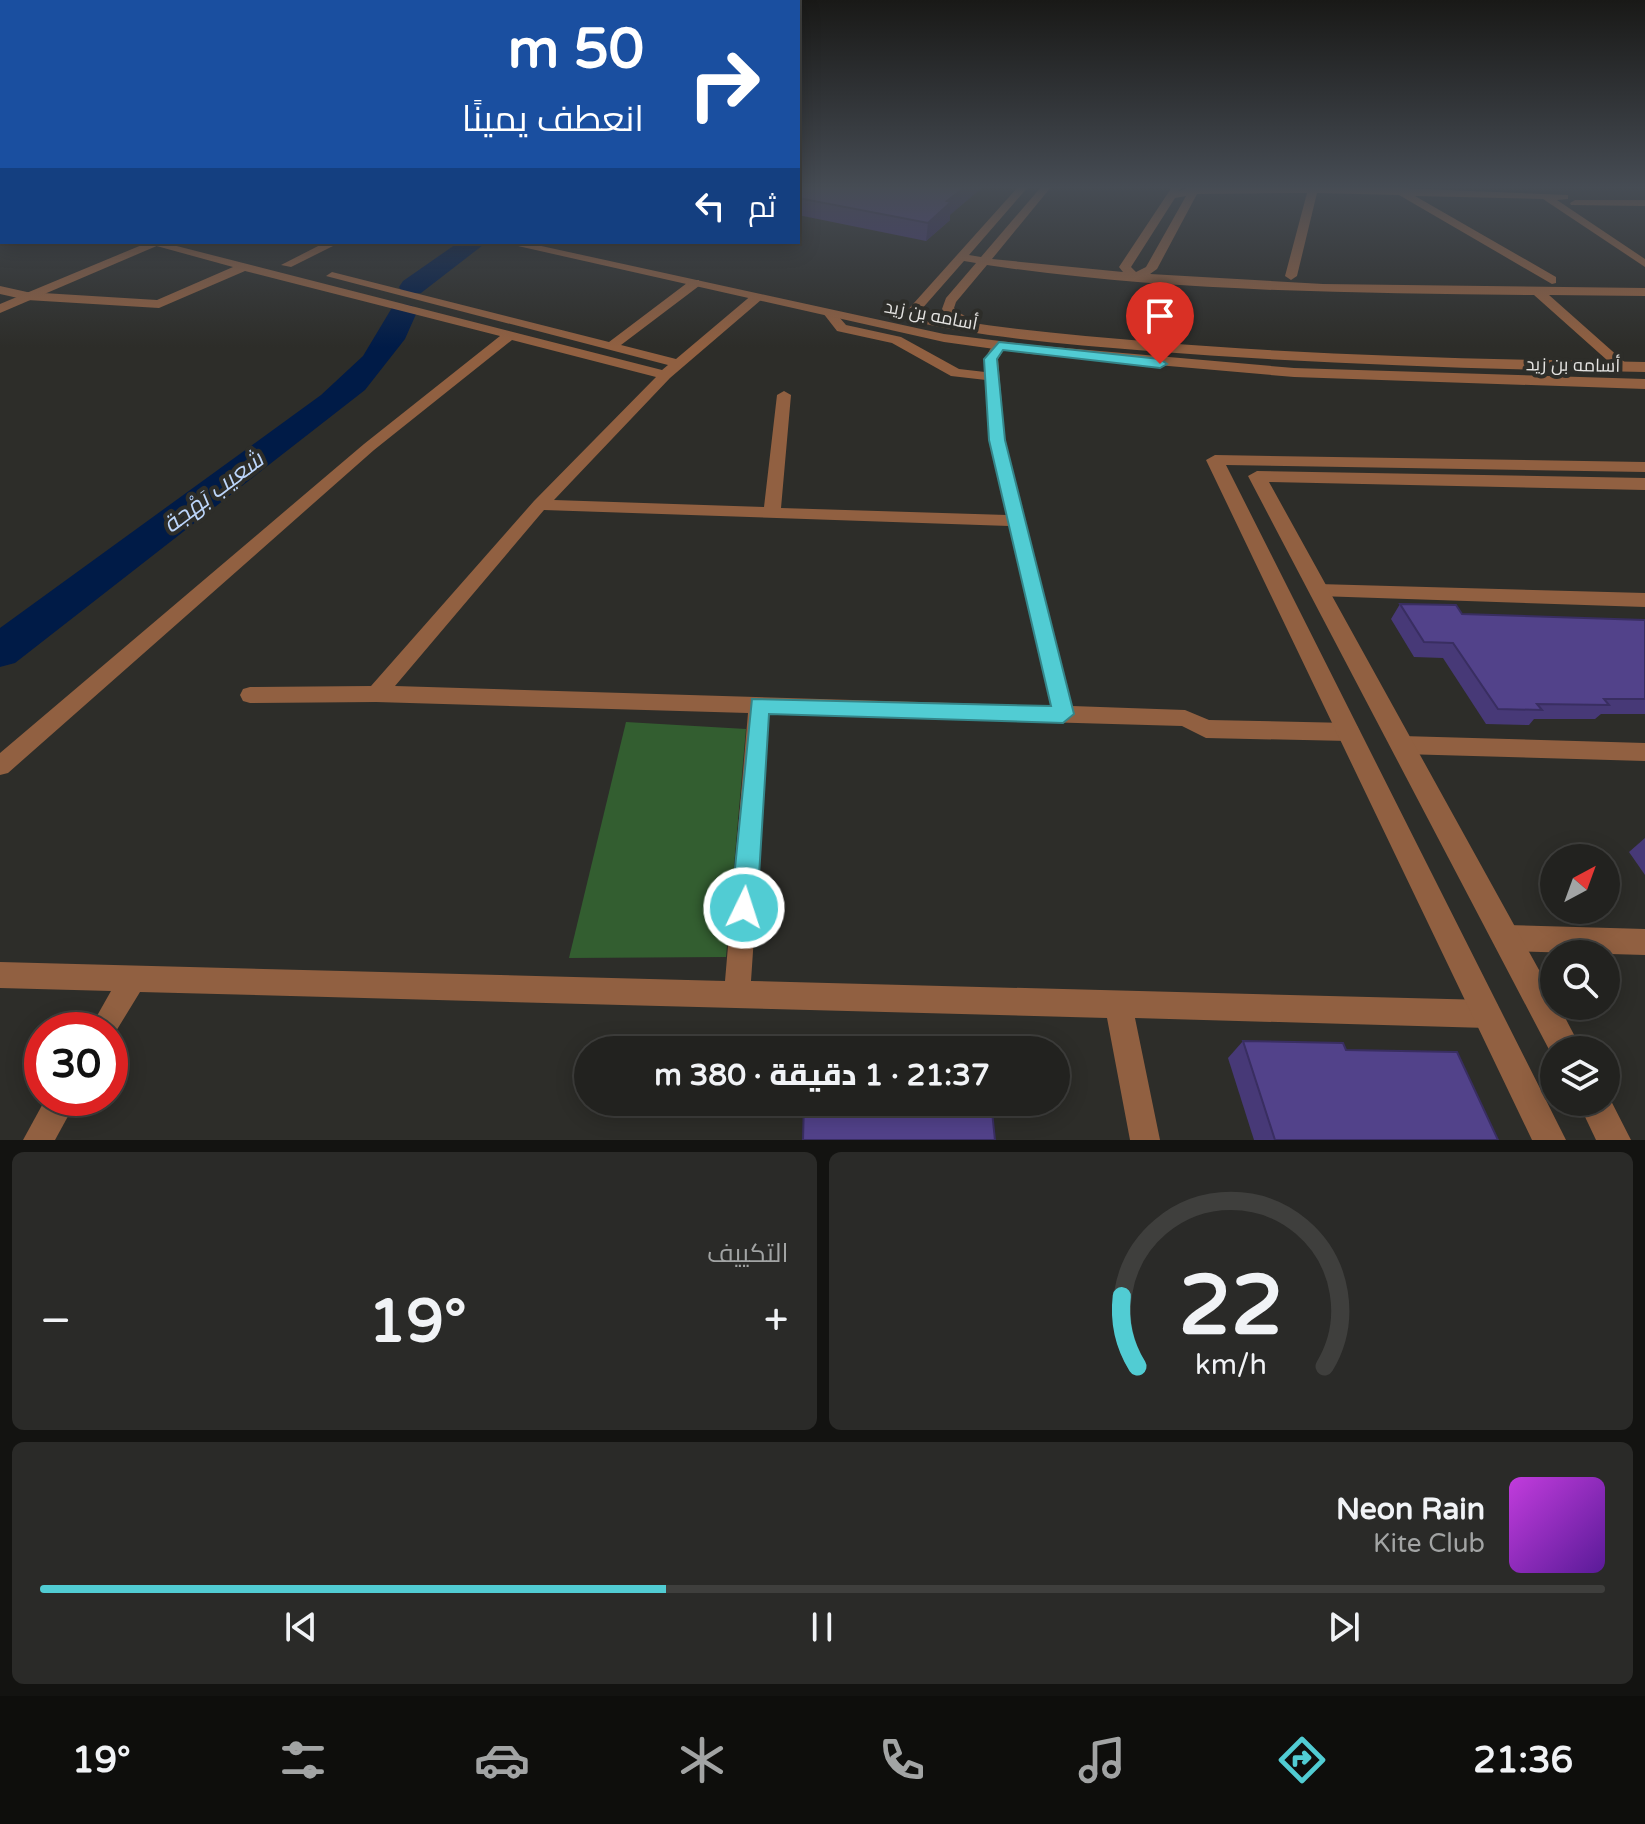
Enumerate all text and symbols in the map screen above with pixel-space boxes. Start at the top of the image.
text: 50 m [508,16,644,83]
icon: right [672,32,776,136]
text: انعطف يمينًا [462,98,644,141]
icon: left [688,184,732,228]
text: ثم [748,189,776,226]
pin [1126,282,1194,364]
icon: arrive [1138,294,1182,338]
street label: أسامه بن زيد [883,295,980,335]
street label: أسامه بن زيد [1526,353,1621,377]
water label: شعيب بَهْجة [157,444,270,540]
north arrow [1540,844,1620,924]
map controls [1540,844,1620,1116]
position arrow [702,866,786,950]
button: search [1540,940,1620,1020]
speed limit sign: 30 [24,1012,128,1116]
button: layers [1540,1036,1620,1116]
text: 21:37 · 1 دقيقة · 380 m [654,1057,990,1094]
text: التكييف [707,1238,789,1269]
text: 22 [1179,1257,1283,1357]
text: 19° [369,1286,467,1358]
text: − [40,1295,71,1348]
text: + [764,1295,788,1348]
text: km/h [1195,1348,1267,1382]
text: Neon Rain [1336,1491,1485,1528]
text: Kite Club [1373,1528,1485,1559]
icon: previous [279,1605,323,1649]
icon: pause [800,1605,844,1649]
icon: next [1322,1605,1366,1649]
icon: filters [275,1732,331,1788]
icon: car [474,1732,530,1788]
icon: climate [674,1732,730,1788]
icon: phone [874,1732,930,1788]
icon: music [1074,1732,1130,1788]
icon: directions [1274,1732,1330,1788]
text: 19° [72,1739,131,1782]
text: 21:36 [1473,1739,1573,1782]

